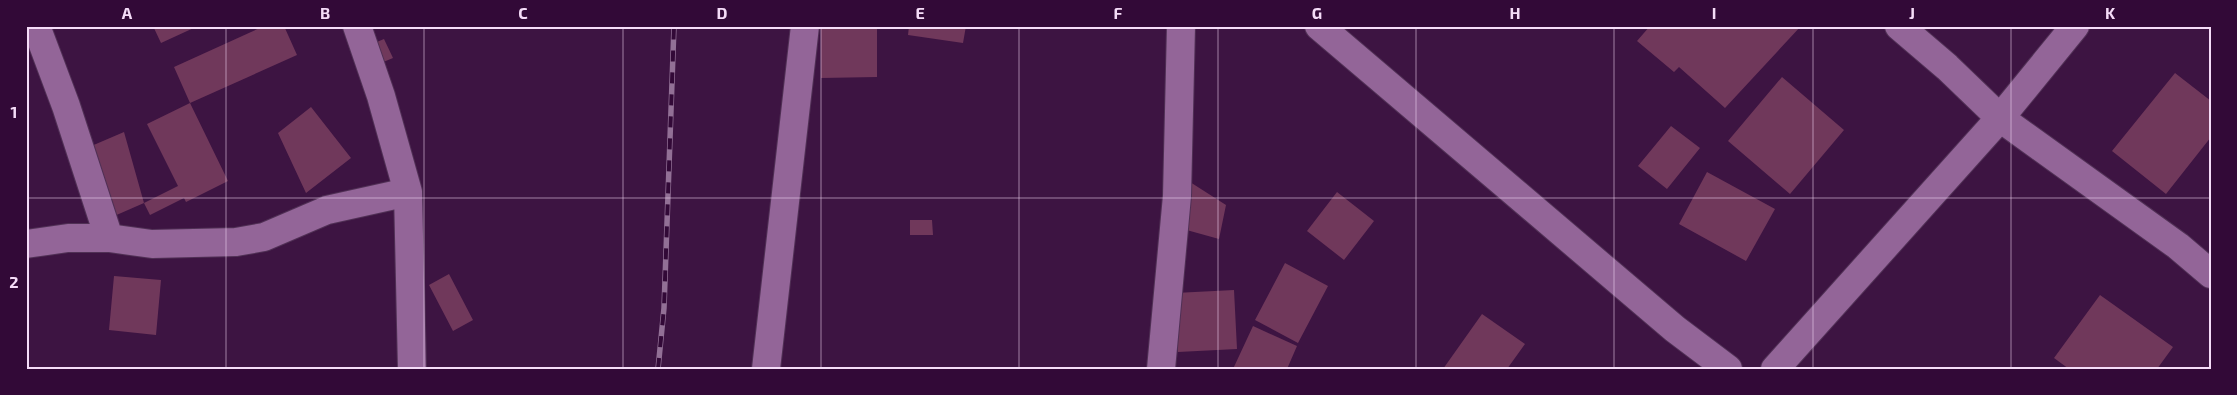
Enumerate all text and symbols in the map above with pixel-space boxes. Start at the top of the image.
text: A [122,3,133,22]
text: B [320,3,330,22]
text: C [518,3,528,22]
text: D [717,3,728,22]
text: E [915,3,925,22]
text: F [1114,3,1123,22]
text: G [1312,3,1322,22]
text: H [1509,3,1521,22]
text: I [1712,3,1716,22]
text: J [1909,3,1915,22]
text: K [2105,3,2116,22]
text: 1 [11,102,17,121]
text: 2 [9,272,19,291]

